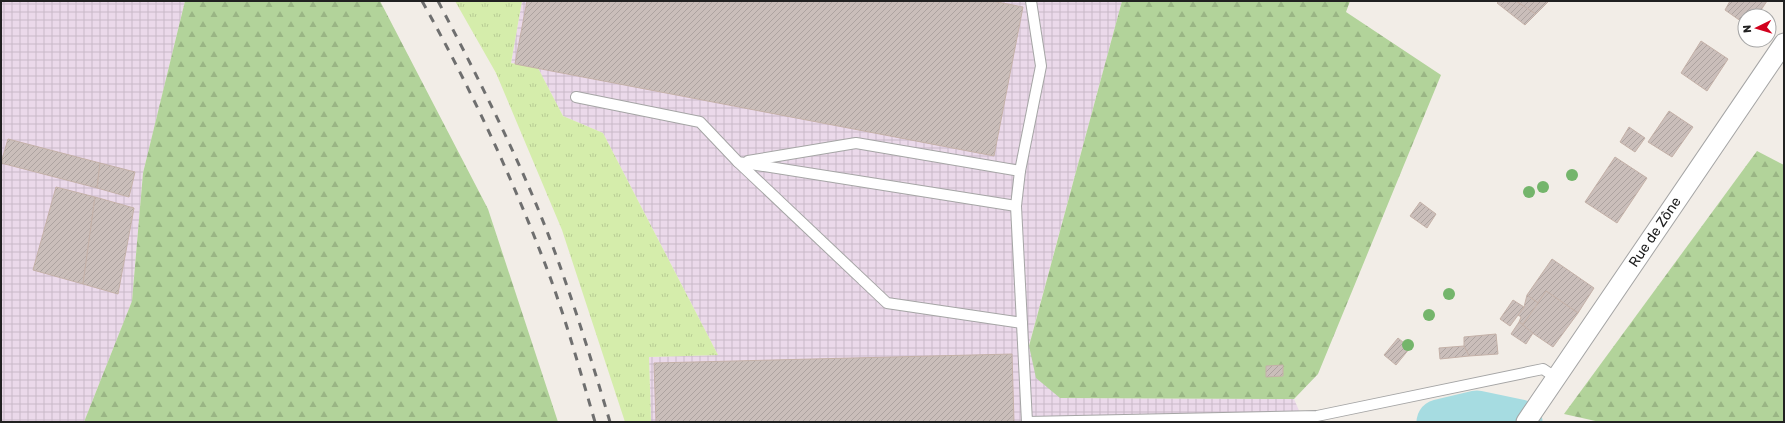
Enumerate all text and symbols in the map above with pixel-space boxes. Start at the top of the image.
north arrow [1737,8,1777,48]
text: N [1741,24,1754,33]
street label: Rue de Zône [1625,194,1685,270]

